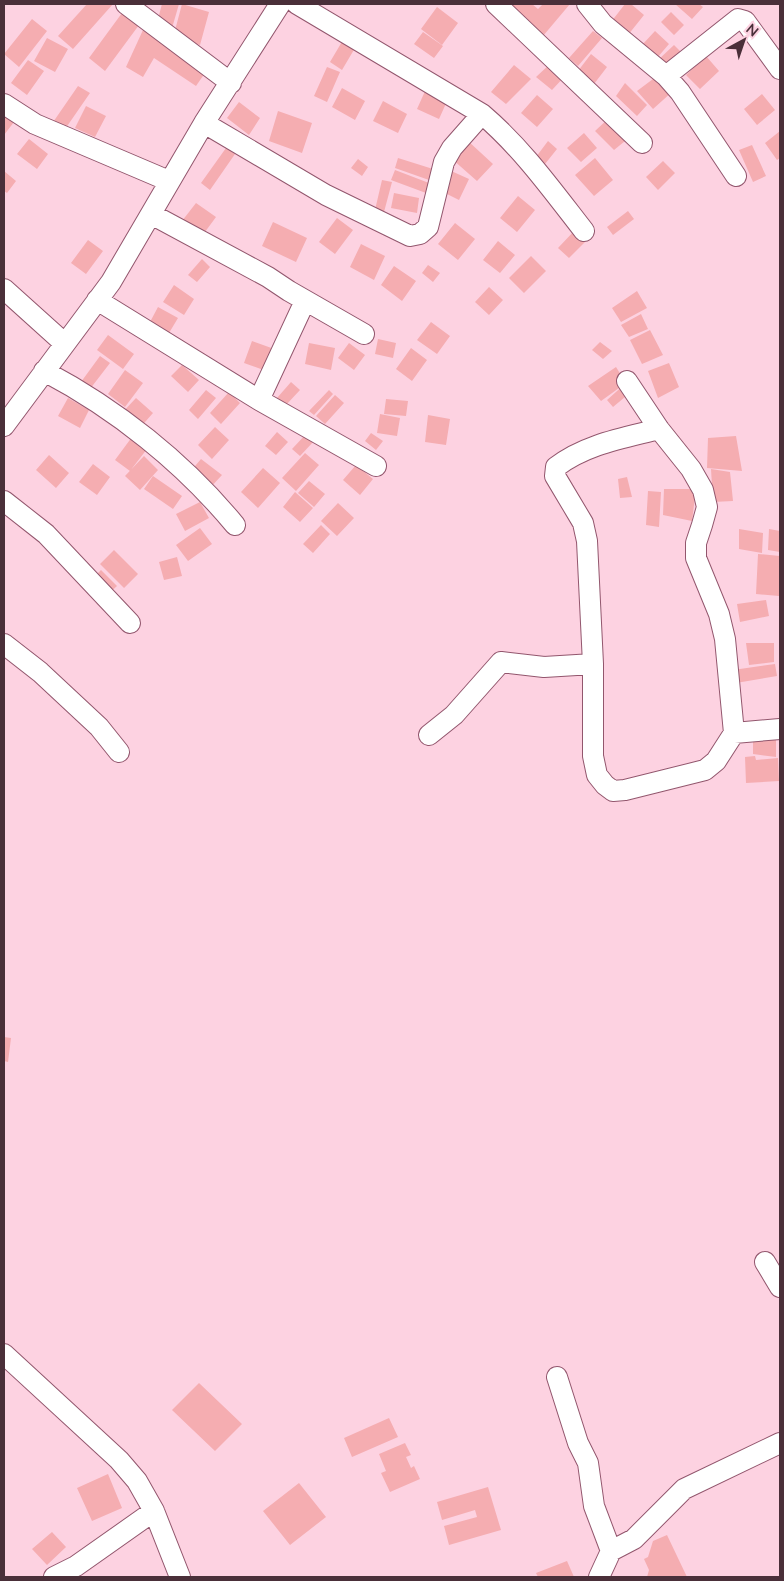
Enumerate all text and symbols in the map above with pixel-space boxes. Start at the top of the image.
north arrow [719,15,769,65]
text: N [743,20,762,40]

